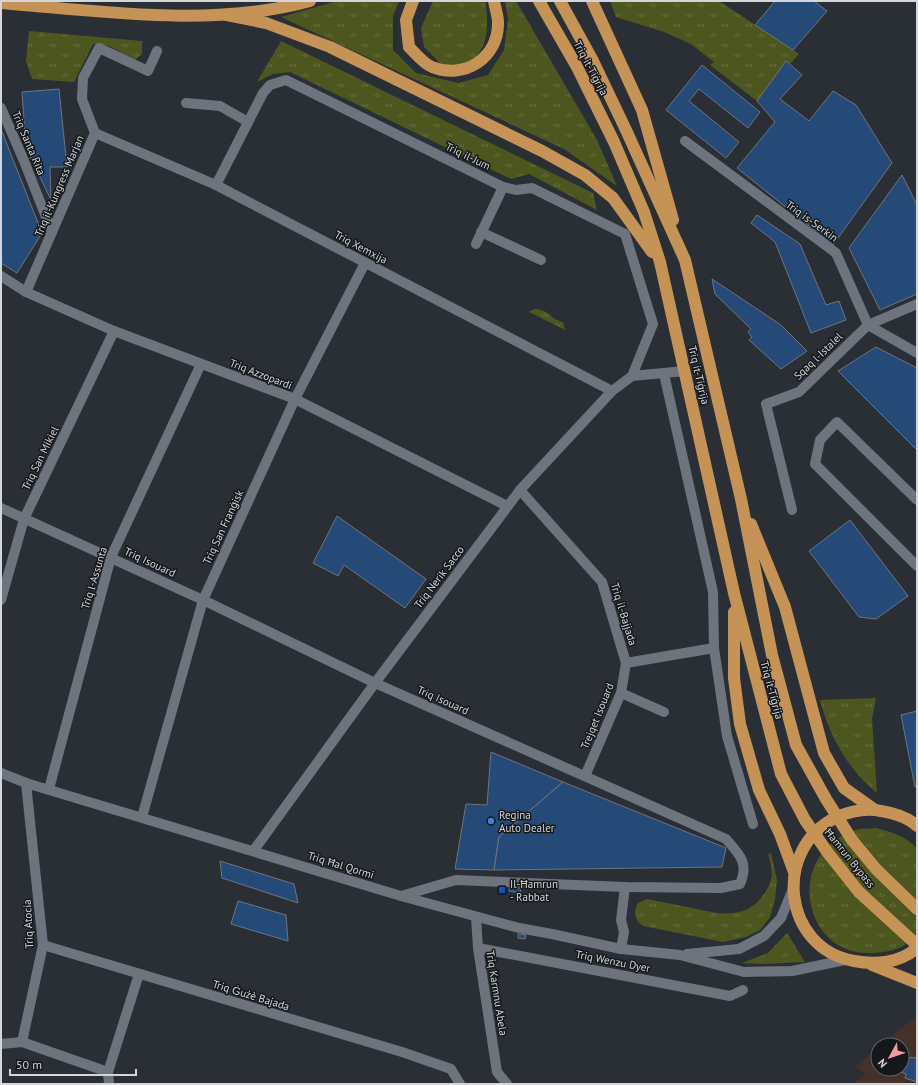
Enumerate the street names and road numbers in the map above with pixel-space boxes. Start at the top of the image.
street label: Triq it-Tiġrija [571,38,611,98]
street label: Triq Santa Rita [9,109,49,177]
street label: Triq il-Kungress Marjan [31,133,87,239]
street label: Triq il-Jum [443,139,493,173]
street label: Triq is-Serkin [783,197,841,245]
street label: Triq Xemxija [332,227,390,267]
street label: Sqaq l-Istalel [791,329,846,383]
street label: Triq it-Tiġrija [685,344,713,406]
street label: Triq Azzopardi [228,356,294,392]
street label: Triq San Mikiel [18,423,62,492]
street label: Triq San Franġisk [200,487,247,566]
street label: Triq Nerik Sacco [411,543,467,611]
street label: Triq Isouard [122,544,178,580]
street label: Triq l-Assunta [78,545,110,611]
street label: Triq il-Bajjada [608,581,640,647]
street label: Triq it-Tiġrija [757,659,787,721]
street label: Trejqet Isouard [577,681,617,751]
street label: Triq Isouard [415,682,471,718]
street label: Ħamrun Bypass [822,825,879,891]
street label: Triq Ħal Qormi [306,848,376,882]
street label: Triq Atocia [20,899,36,949]
street label: Triq Wenzu Dyer [575,947,652,975]
street label: Triq Karmnu Abela [483,949,511,1037]
street label: Triq Ġużè Bajada [211,977,291,1013]

